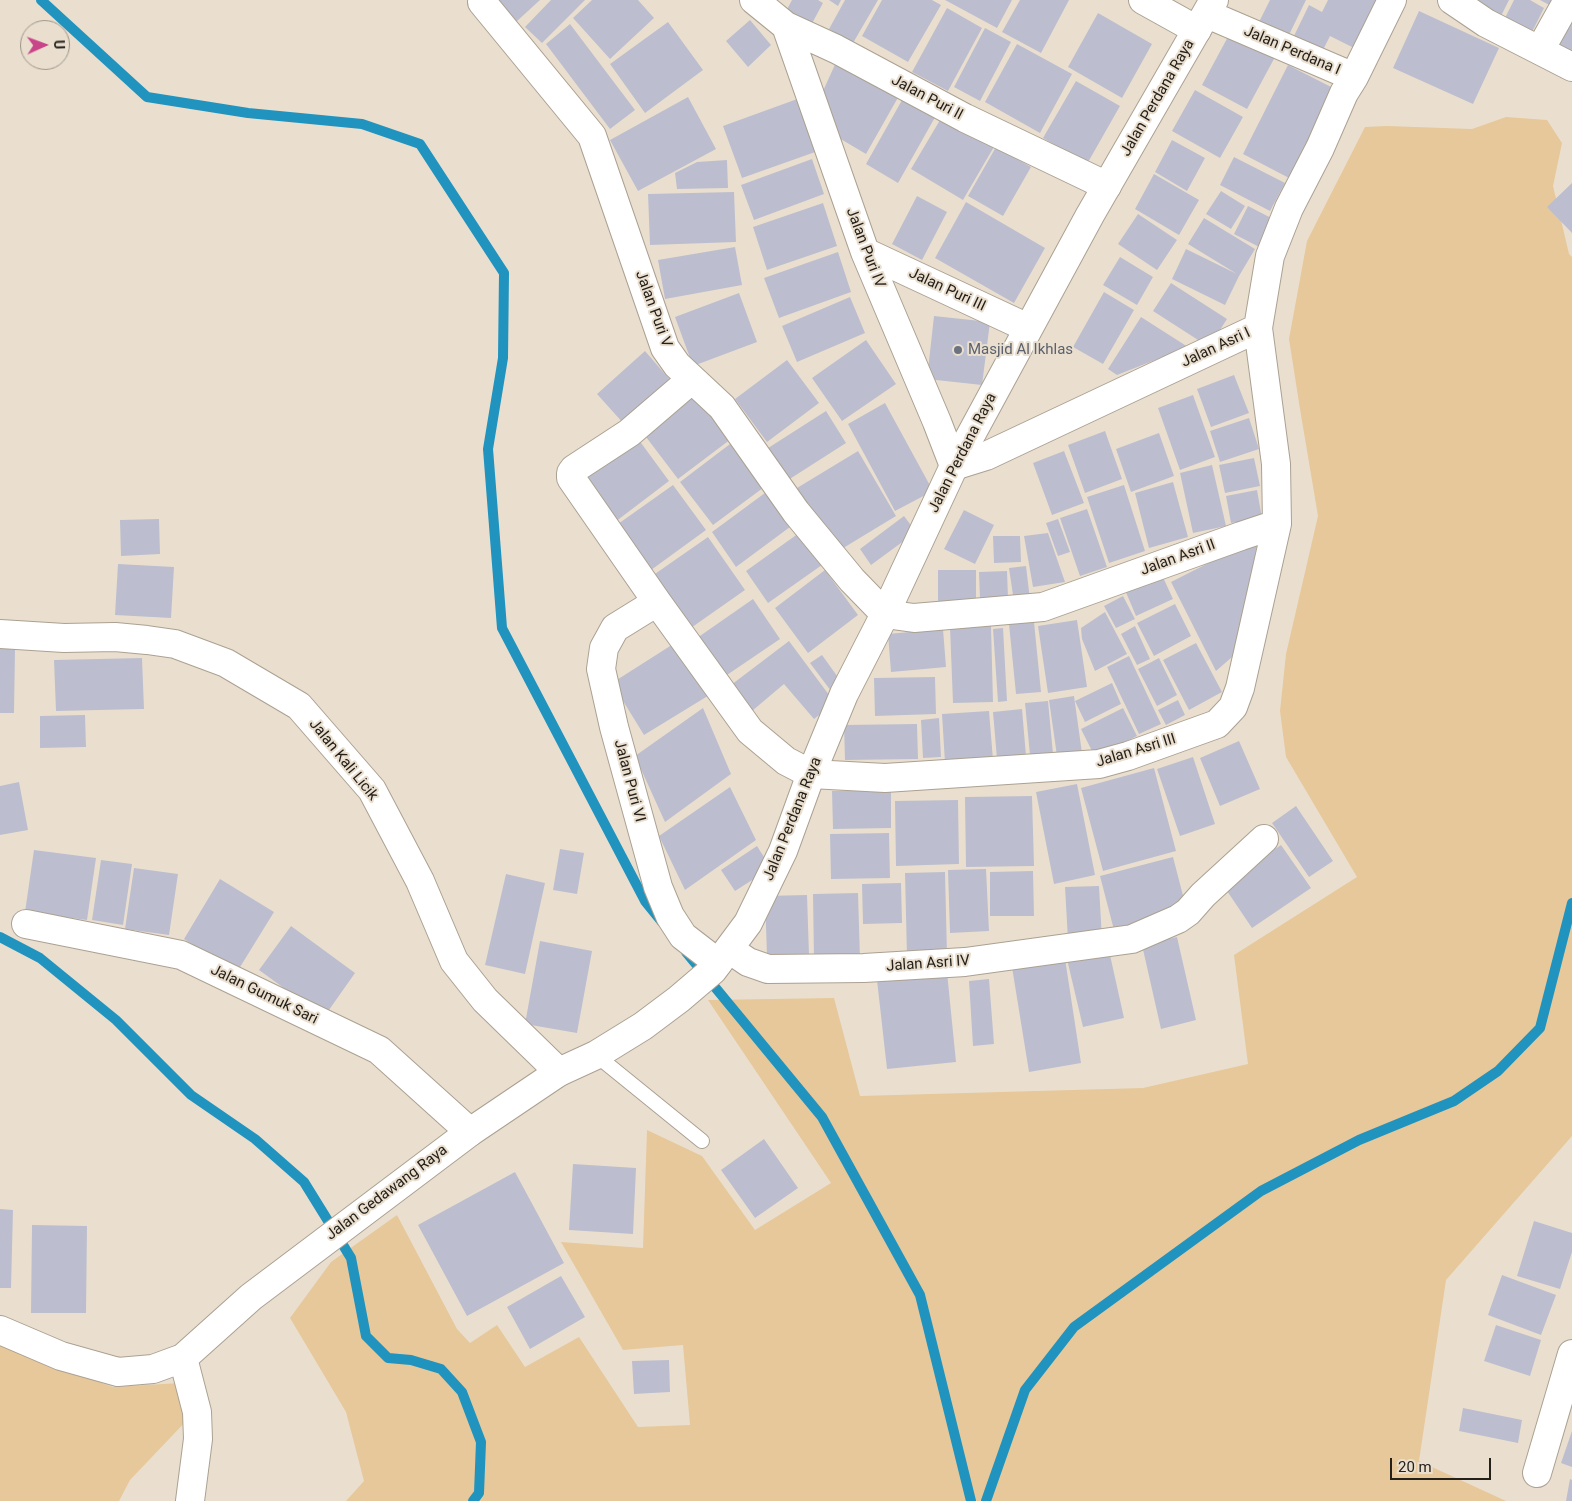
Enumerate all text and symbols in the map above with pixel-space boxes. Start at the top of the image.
north arrow [20,20,70,70]
street label: Jalan Perdana I [1241,23,1343,79]
street label: Jalan Perdana Raya [1117,36,1199,160]
text: U [51,40,67,49]
street label: Jalan Puri II [888,72,966,124]
street label: Jalan Puri IV [842,206,888,290]
street label: Jalan Puri III [906,264,988,316]
street label: Jalan Puri V [631,268,675,350]
street label: Jalan Asri I [1179,324,1253,372]
place label: Masjid Al Ikhlas [968,341,1073,359]
marker: Masjid Al Ikhlas [952,344,964,356]
street label: Jalan Perdana Raya [925,390,1001,516]
street label: Jalan Asri II [1138,536,1218,580]
street label: Jalan Kali Licik [305,716,381,804]
street label: Jalan Asri III [1094,730,1178,772]
street label: Jalan Puri VI [609,738,649,824]
street label: Jalan Perdana Raya [760,755,826,883]
street label: Jalan Asri IV [886,952,970,976]
street label: Jalan Gumuk Sari [207,961,321,1029]
street label: Jalan Gedawang Raya [323,1141,451,1245]
scale bar [1392,1448,1493,1480]
text: 20 m [1398,1458,1432,1476]

